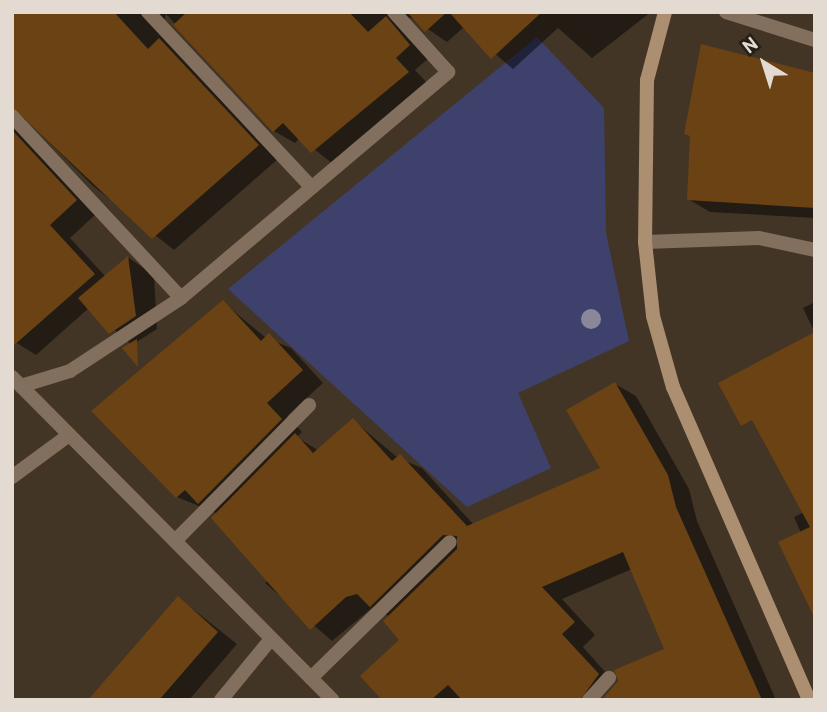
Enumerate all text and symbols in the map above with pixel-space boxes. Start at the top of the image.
north arrow [729,28,799,98]
text: N [738,33,764,60]

